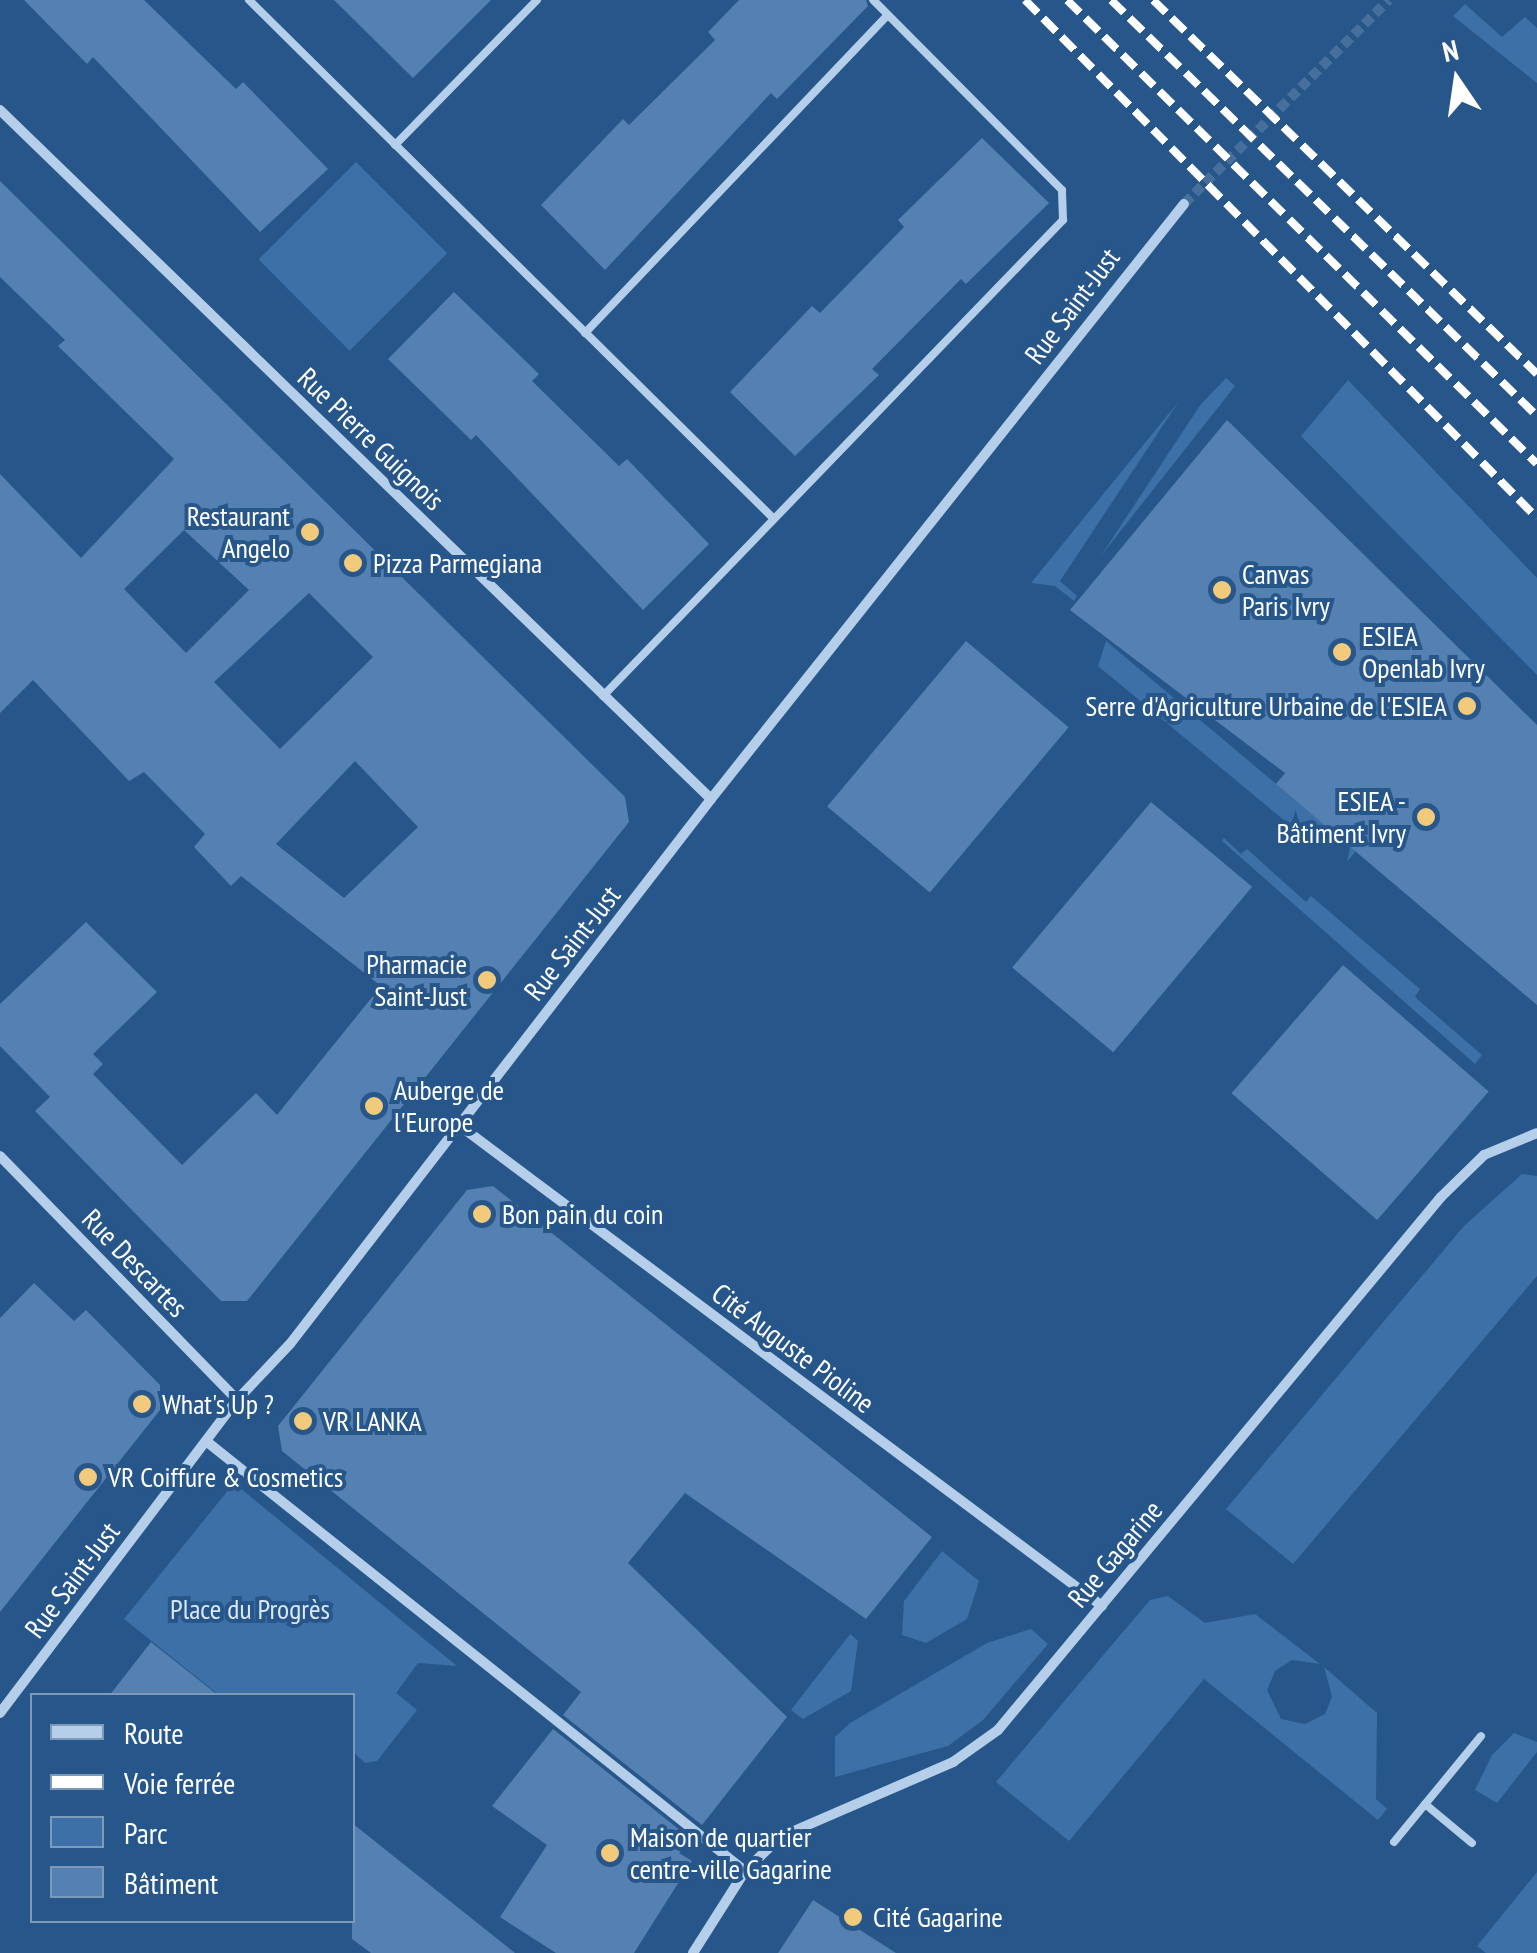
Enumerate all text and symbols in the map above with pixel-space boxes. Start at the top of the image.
north arrow [1407,30,1507,130]
text: N [1439,31,1462,70]
street label: Rue Saint-Just [1018,242,1126,370]
street label: Rue Pierre Guignois [291,361,451,517]
place label: Restaurant Angelo [187,499,290,565]
marker: Restaurant Angelo [299,521,321,543]
place label: Pizza Parmegiana [373,546,542,580]
marker: Pizza Parmegiana [342,552,364,574]
place label: Canvas Paris Ivry [1242,557,1330,623]
marker: Canvas Paris Ivry [1211,579,1233,601]
place label: ESIEA Openlab Ivry [1362,619,1485,685]
marker: ESIEA Openlab Ivry [1331,641,1353,663]
place label: Serre d'Agriculture Urbaine de l'ESIEA [1085,689,1447,723]
marker: Serre d'Agriculture Urbaine de l'ESIEA [1456,695,1478,717]
place label: ESIEA - Bâtiment Ivry [1277,784,1406,850]
marker: ESIEA - Bâtiment Ivry [1415,806,1437,828]
street label: Rue Saint-Just [517,879,627,1007]
place label: Pharmacie Saint-Just [366,947,467,1013]
marker: Pharmacie Saint-Just [476,969,498,991]
place label: Auberge de l'Europe [394,1073,504,1139]
marker: Auberge de l'Europe [363,1095,385,1117]
place label: Bon pain du coin [502,1197,663,1231]
street label: Rue Descartes [75,1202,195,1324]
marker: Bon pain du coin [471,1203,493,1225]
street label: Cité Auguste Pioline [705,1276,881,1420]
place label: What's Up ? [162,1387,274,1421]
marker: What's Up ? [131,1393,153,1415]
place label: VR LANKA [323,1404,422,1438]
marker: VR LANKA [292,1410,314,1432]
place label: VR Coiffure & Cosmetics [108,1460,343,1494]
marker: VR Coiffure & Cosmetics [77,1466,99,1488]
street label: Rue Gagarine [1061,1494,1169,1614]
street label: Rue Saint-Just [18,1516,126,1644]
park label: Place du Progrès [170,1592,330,1626]
legend [30,1693,355,1923]
text: Route [124,1713,184,1752]
text: Voie ferrée [124,1763,235,1802]
text: Parc [124,1813,168,1852]
place label: Maison de quartier centre-ville Gagarine [630,1820,832,1886]
marker: Maison de quartier centre-ville Gagarine [599,1842,621,1864]
text: Bâtiment [124,1863,218,1902]
place label: Cité Gagarine [873,1900,1003,1934]
marker: Cité Gagarine [842,1906,864,1928]

